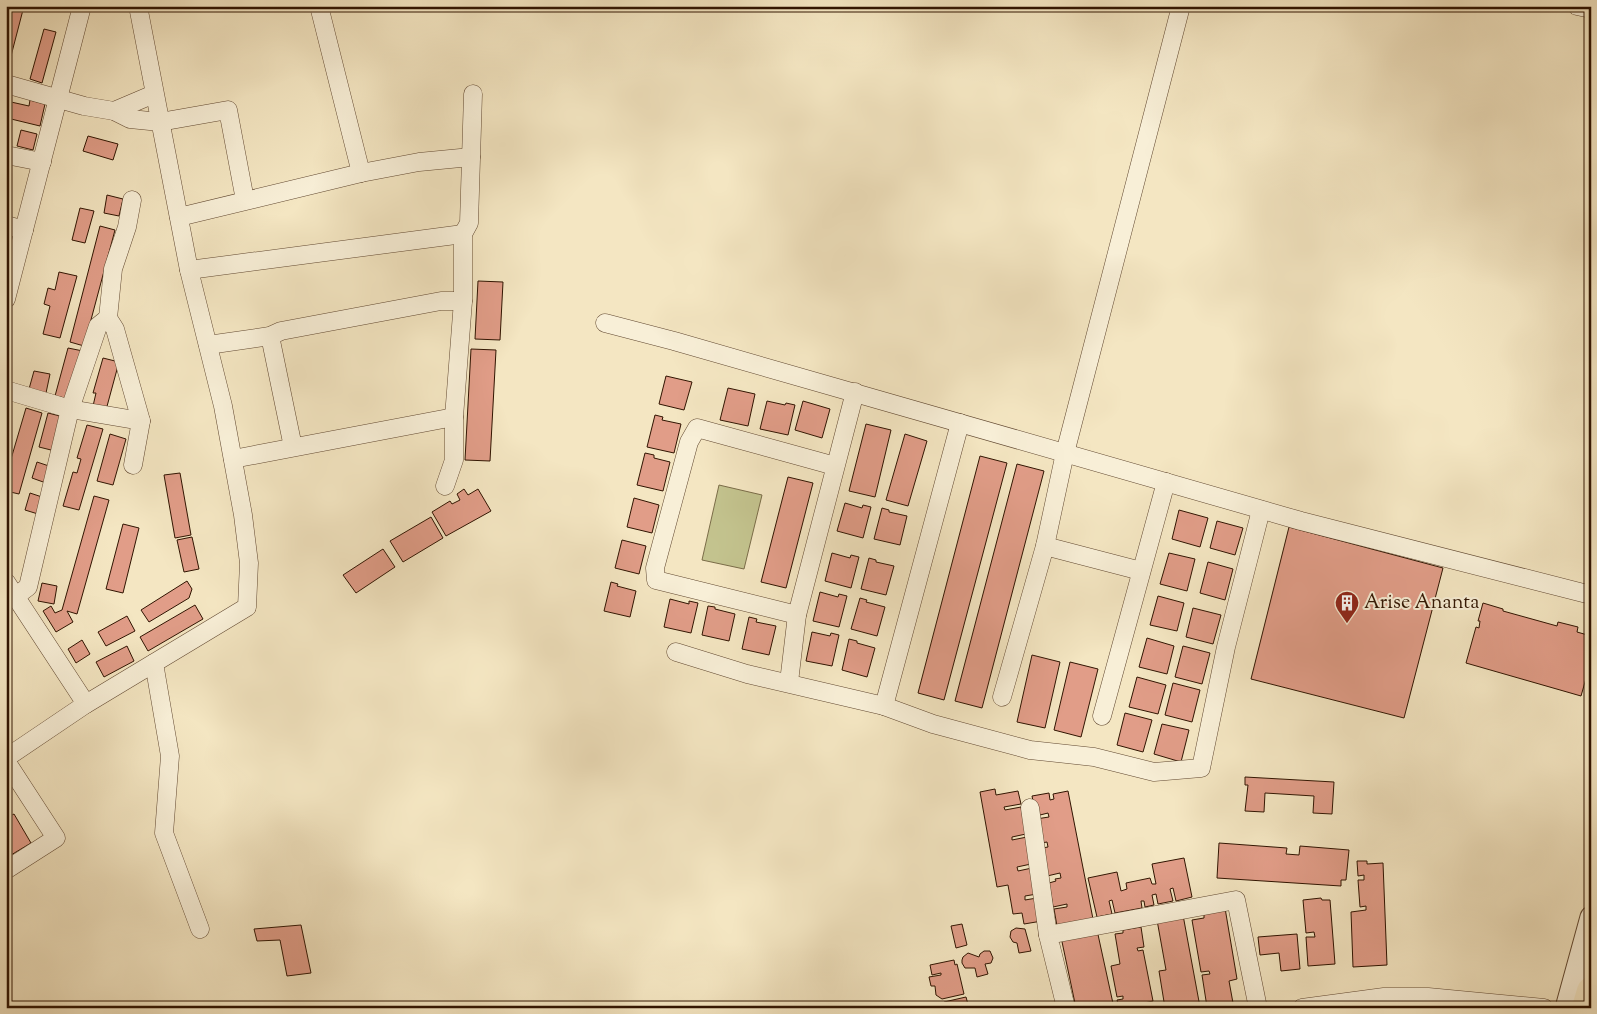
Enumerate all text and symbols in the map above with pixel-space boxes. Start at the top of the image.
place label: Arise Ananta [1364,589,1479,618]
building icon: Arise Ananta [1334,590,1360,624]

